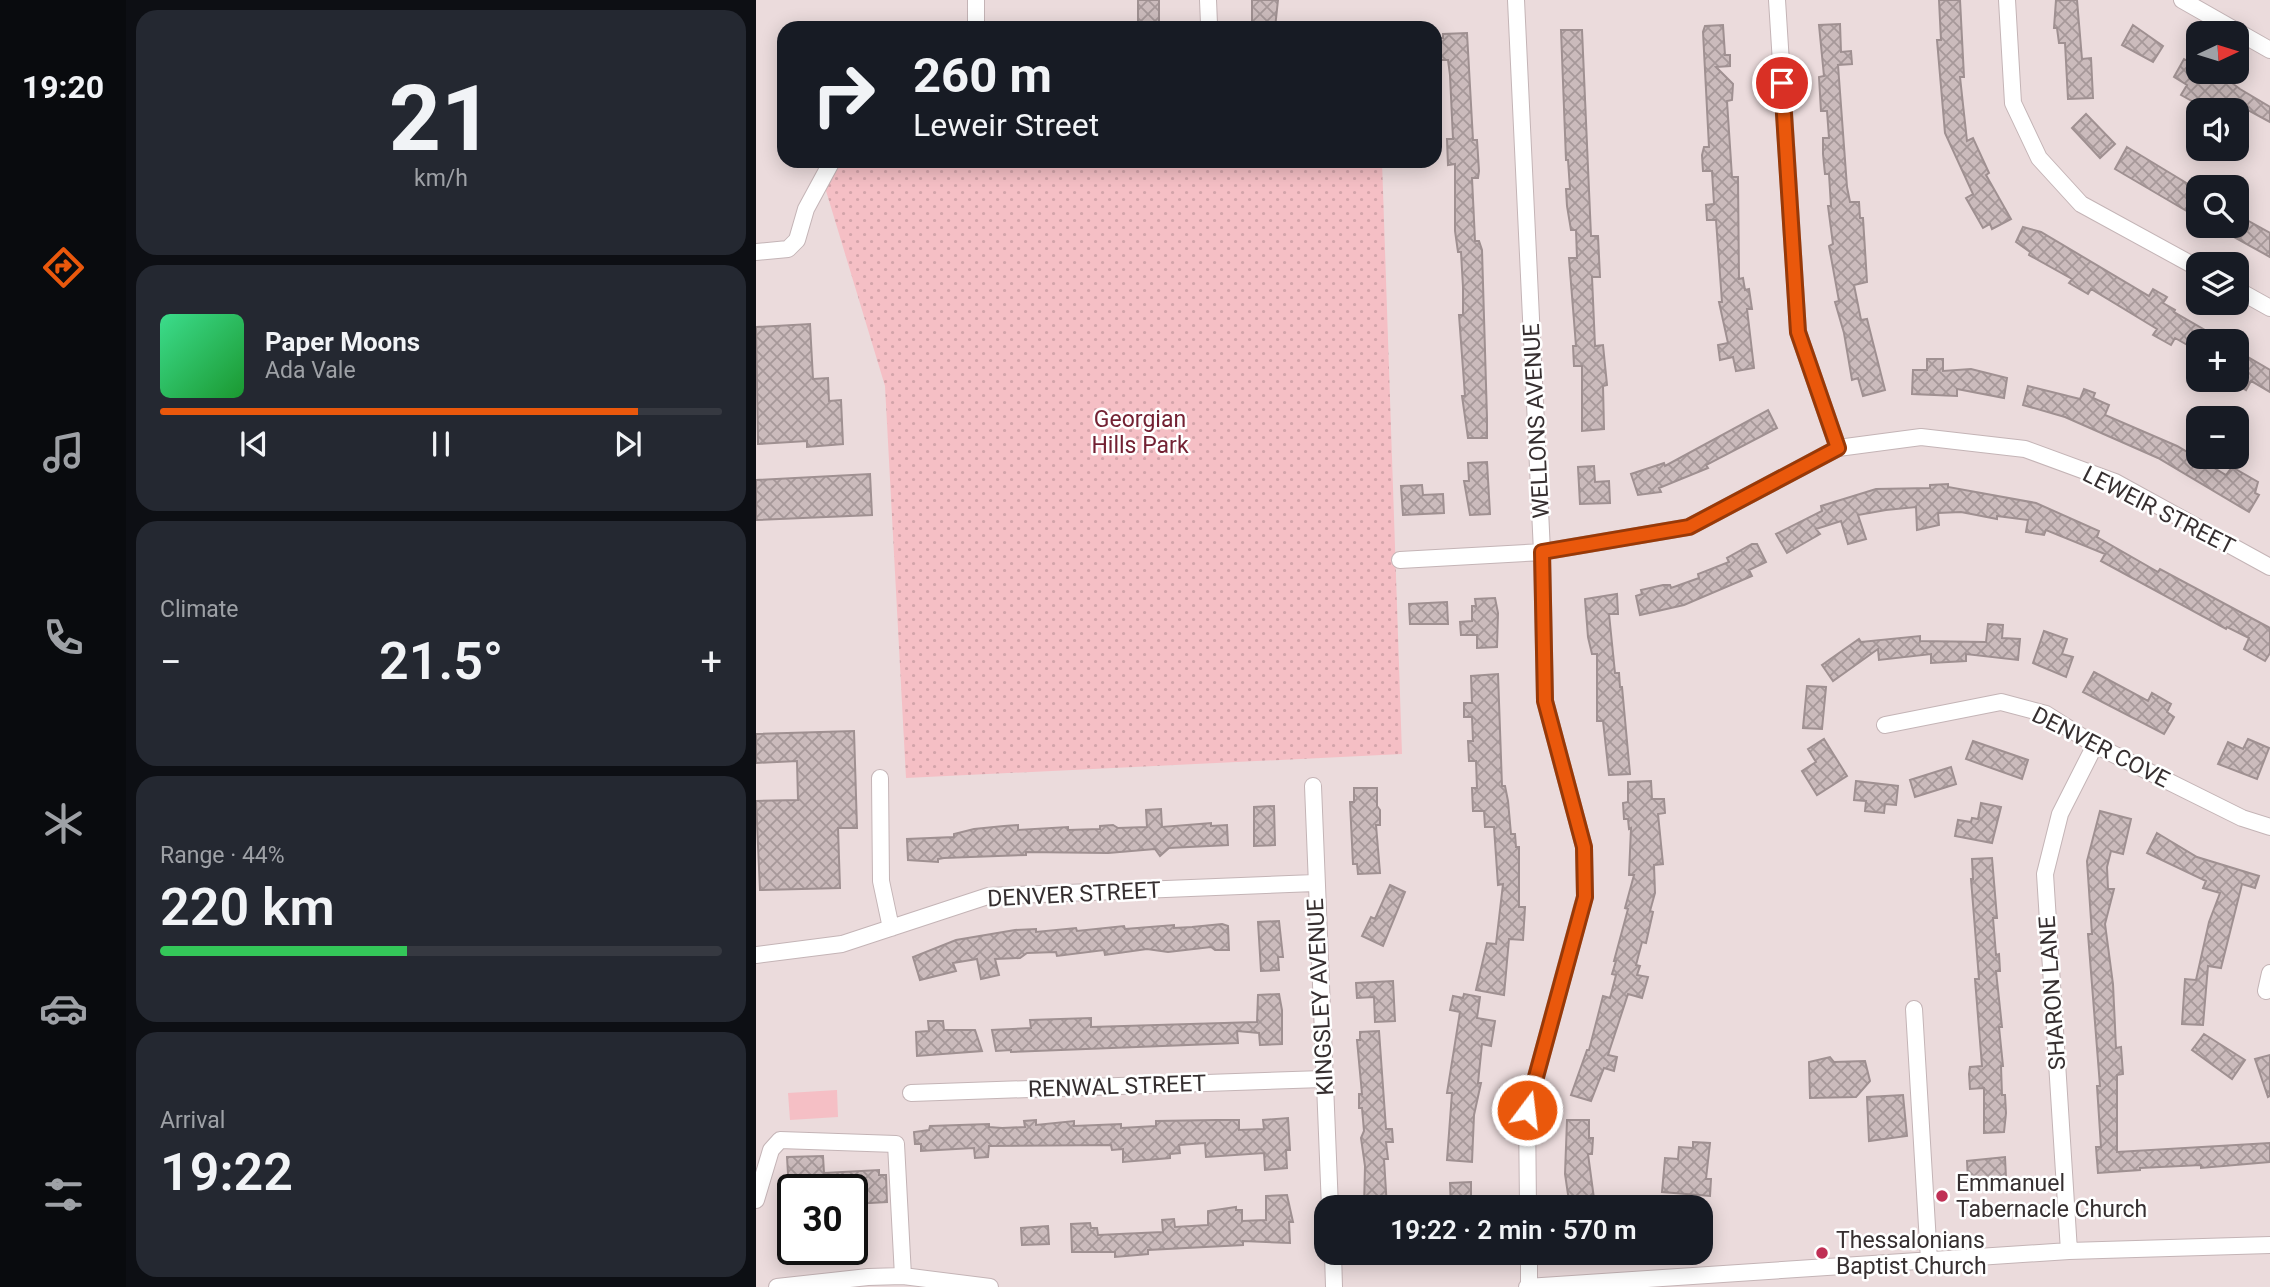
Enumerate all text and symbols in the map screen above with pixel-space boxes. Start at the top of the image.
north arrow [2186,21,2249,84]
map controls [2186,21,2249,469]
text: 260 m [913,47,1052,104]
icon: right [798,49,889,140]
pin [1752,53,1812,113]
icon: arrive [1763,64,1801,102]
text: 21 [389,66,493,172]
text: 19:20 [22,68,104,106]
button: sound [2186,98,2249,161]
text: Leweir Street [913,106,1099,144]
text: km/h [414,165,468,192]
button: search [2186,175,2249,238]
icon: directions [39,243,88,292]
button: layers [2186,252,2249,315]
street label: WELLONS AVENUE [1518,323,1555,519]
text: Paper Moons [265,327,420,357]
button: + [2186,329,2249,392]
text: Ada Vale [265,357,356,384]
park label: Georgian Hills Park [1091,406,1189,459]
button: − [2186,406,2249,469]
icon: previous [235,425,273,463]
icon: pause [422,425,460,463]
icon: next [609,425,647,463]
icon: music [39,428,88,477]
street label: LEWEIR STREET [2078,461,2239,560]
text: Climate [160,596,239,623]
icon: phone [39,613,88,662]
text: 21.5° [379,631,503,692]
text: − [160,640,182,684]
text: + [700,640,722,684]
street label: DENVER COVE [2028,701,2174,794]
icon: climate [39,799,88,848]
text: Range · 44% [160,842,285,869]
street label: DENVER STREET [987,876,1162,913]
text: 220 km [160,877,335,938]
street label: KINGSLEY AVENUE [1302,898,1339,1096]
street label: SHARON LANE [2034,915,2071,1071]
icon: car [39,984,88,1033]
street label: RENWAL STREET [1027,1070,1207,1103]
position arrow [1490,1073,1564,1147]
text: Arrival [160,1107,225,1134]
text: 19:22 [160,1142,293,1203]
icon: filters [39,1170,88,1219]
place label: Emmanuel Tabernacle Church [1956,1170,2147,1223]
speed limit sign: 30 [777,1174,868,1265]
marker: Emmanuel Tabernacle Church [1934,1188,1950,1204]
text: 19:22 · 2 min · 570 m [1390,1215,1637,1245]
place label: Thessalonians Baptist Church [1836,1227,1987,1280]
marker: Thessalonians Baptist Church [1814,1245,1830,1261]

